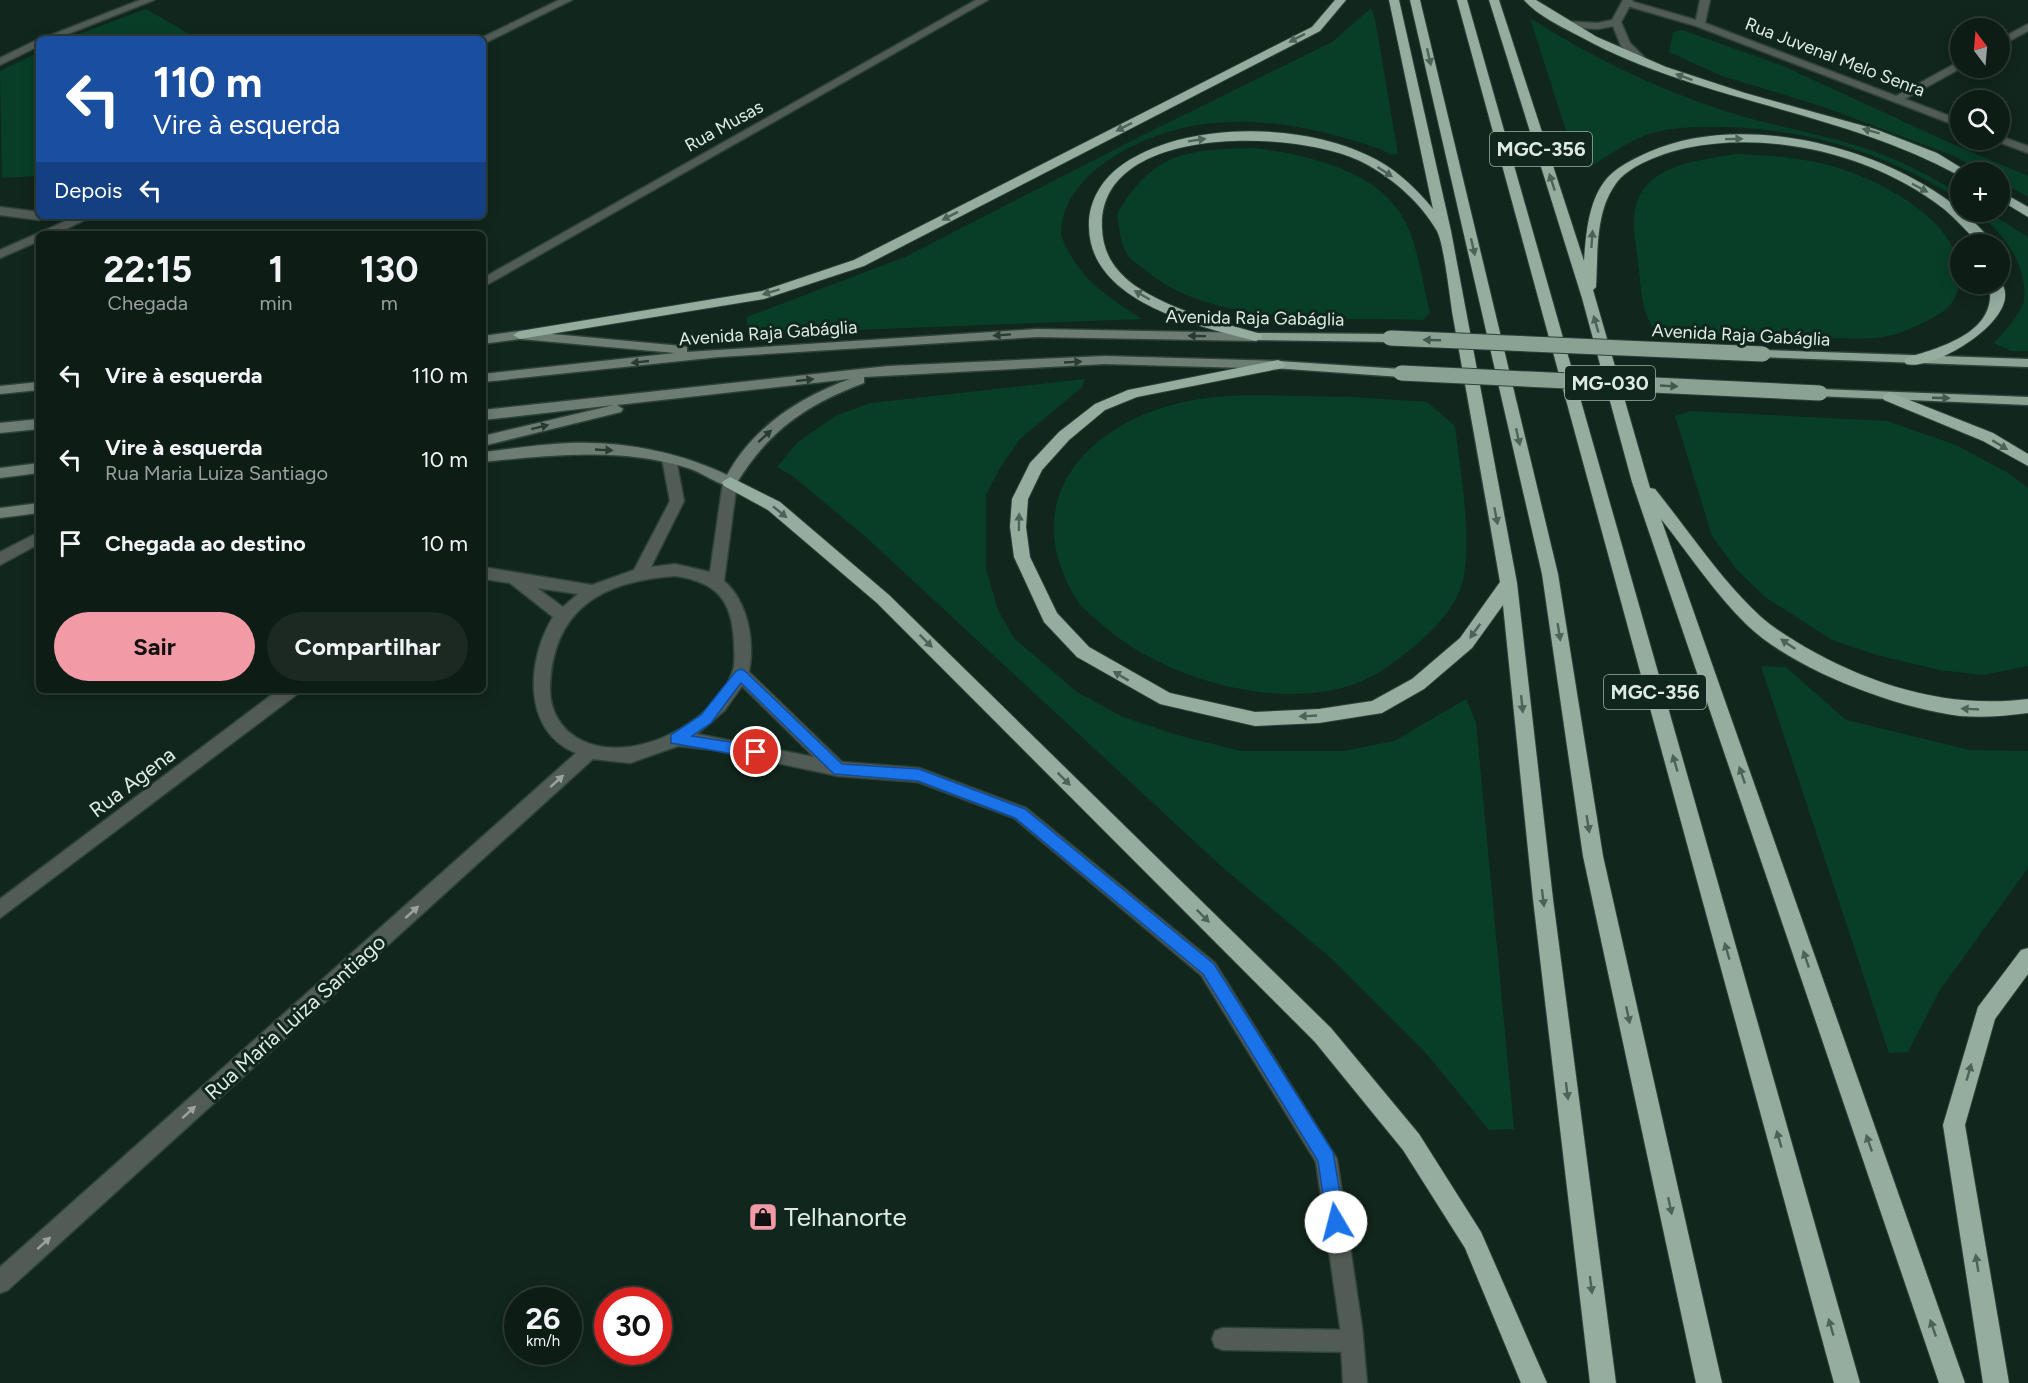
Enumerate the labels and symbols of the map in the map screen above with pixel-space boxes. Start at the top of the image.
street label: Rua Juvenal Melo Senra [1742,13,1928,101]
north arrow [1950,18,2010,78]
one-way arrow [1289,33,1306,43]
one-way arrow [1424,48,1434,66]
one-way arrow [1675,72,1693,81]
street label: Rua Musas [681,95,767,157]
one-way arrow [1115,122,1132,132]
one-way arrow [1862,126,1880,135]
road number: MGC-356 [1490,132,1592,166]
one-way arrow [1724,134,1743,143]
one-way arrow [1188,135,1207,144]
one-way arrow [1377,166,1394,177]
one-way arrow [1547,173,1556,191]
one-way arrow [1911,183,1928,193]
one-way arrow [942,211,959,221]
one-way arrow [1588,230,1597,249]
one-way arrow [1469,238,1479,256]
one-way arrow [762,288,780,297]
one-way arrow [1134,290,1150,301]
street label: Avenida Raja Gabáglia [1165,305,1345,331]
one-way arrow [1591,315,1600,333]
street label: Avenida Raja Gabáglia [678,316,858,350]
street label: Avenida Raja Gabáglia [1651,319,1831,351]
one-way arrow [993,330,1012,340]
one-way arrow [1188,331,1207,341]
one-way arrow [1422,335,1441,344]
one-way arrow [631,357,650,367]
one-way arrow [1063,357,1082,366]
road number: MG-030 [1565,366,1655,400]
one-way arrow [796,375,815,384]
one-way arrow [1660,381,1679,390]
one-way arrow [1932,394,1951,403]
one-way arrow [531,422,550,431]
one-way arrow [1514,427,1524,446]
one-way arrow [757,430,772,443]
one-way arrow [1992,439,2008,450]
one-way arrow [595,445,614,454]
one-way arrow [773,505,788,517]
one-way arrow [1492,507,1501,526]
one-way arrow [1014,512,1024,531]
one-way arrow [1469,622,1481,638]
one-way arrow [1555,622,1564,641]
one-way arrow [919,634,933,648]
one-way arrow [1780,639,1796,650]
one-way arrow [1113,670,1129,681]
road number: MGC-356 [1604,675,1706,709]
one-way arrow [1517,695,1527,714]
one-way arrow [1960,704,1979,713]
one-way arrow [1299,712,1318,721]
pin [730,726,781,777]
street label: Rua Agena [84,742,180,822]
one-way arrow [1669,754,1679,772]
one-way arrow [1736,766,1746,784]
one-way arrow [1057,771,1071,785]
one-way arrow [549,775,564,788]
one-way arrow [1584,815,1593,834]
one-way arrow [1538,888,1548,907]
one-way arrow [404,906,419,919]
one-way arrow [1195,908,1209,922]
street label: Rua Maria Luiza Santiago [200,929,390,1105]
one-way arrow [1722,942,1731,960]
one-way arrow [1800,950,1810,968]
one-way arrow [1624,1006,1633,1025]
one-way arrow [1965,1063,1974,1081]
one-way arrow [1562,1082,1571,1101]
one-way arrow [181,1105,196,1119]
one-way arrow [1774,1130,1783,1148]
one-way arrow [1864,1134,1874,1152]
position arrow [1304,1190,1368,1254]
one-way arrow [1666,1196,1675,1215]
shop icon: Telhanorte [747,1201,779,1233]
place label: Telhanorte [784,1201,907,1233]
one-way arrow [36,1236,51,1250]
one-way arrow [1972,1253,1981,1272]
one-way arrow [1586,1275,1595,1294]
speed limit sign: 30 [594,1287,672,1365]
one-way arrow [1826,1318,1836,1336]
one-way arrow [1928,1319,1938,1337]

